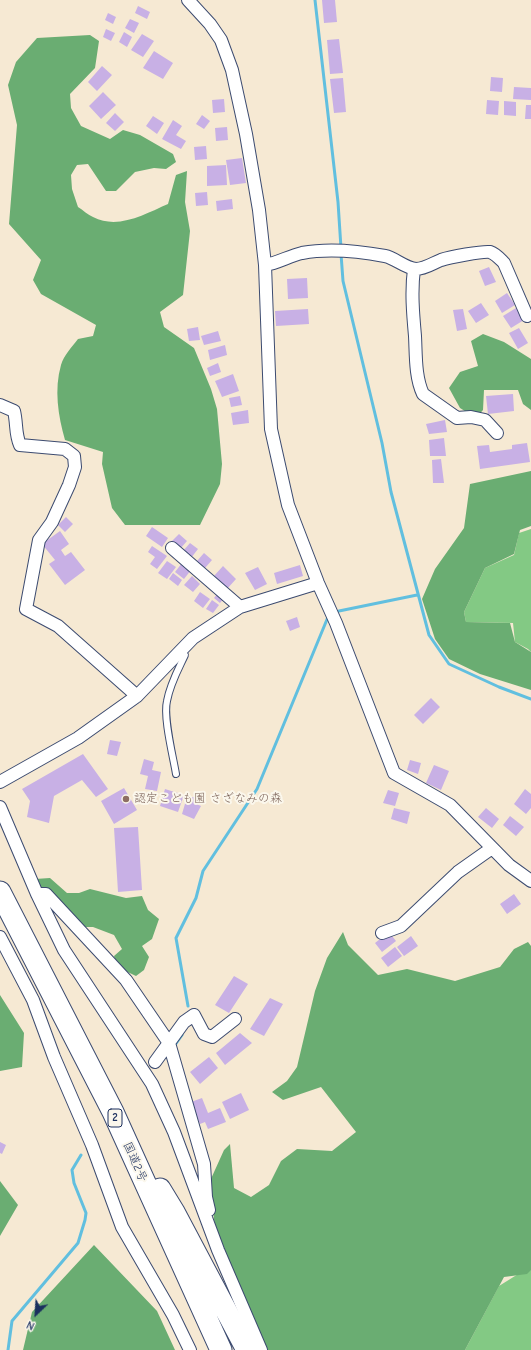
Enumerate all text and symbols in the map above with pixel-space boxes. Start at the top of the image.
place label: 認定こども園 さざなみの森 [134,792,282,806]
marker: 認定こども園 さざなみの森 [121,794,131,804]
road number: 2 [108,1109,122,1127]
street label: 国道2号 [120,1140,150,1184]
north arrow [16,1294,56,1334]
text: N [25,1318,37,1333]

